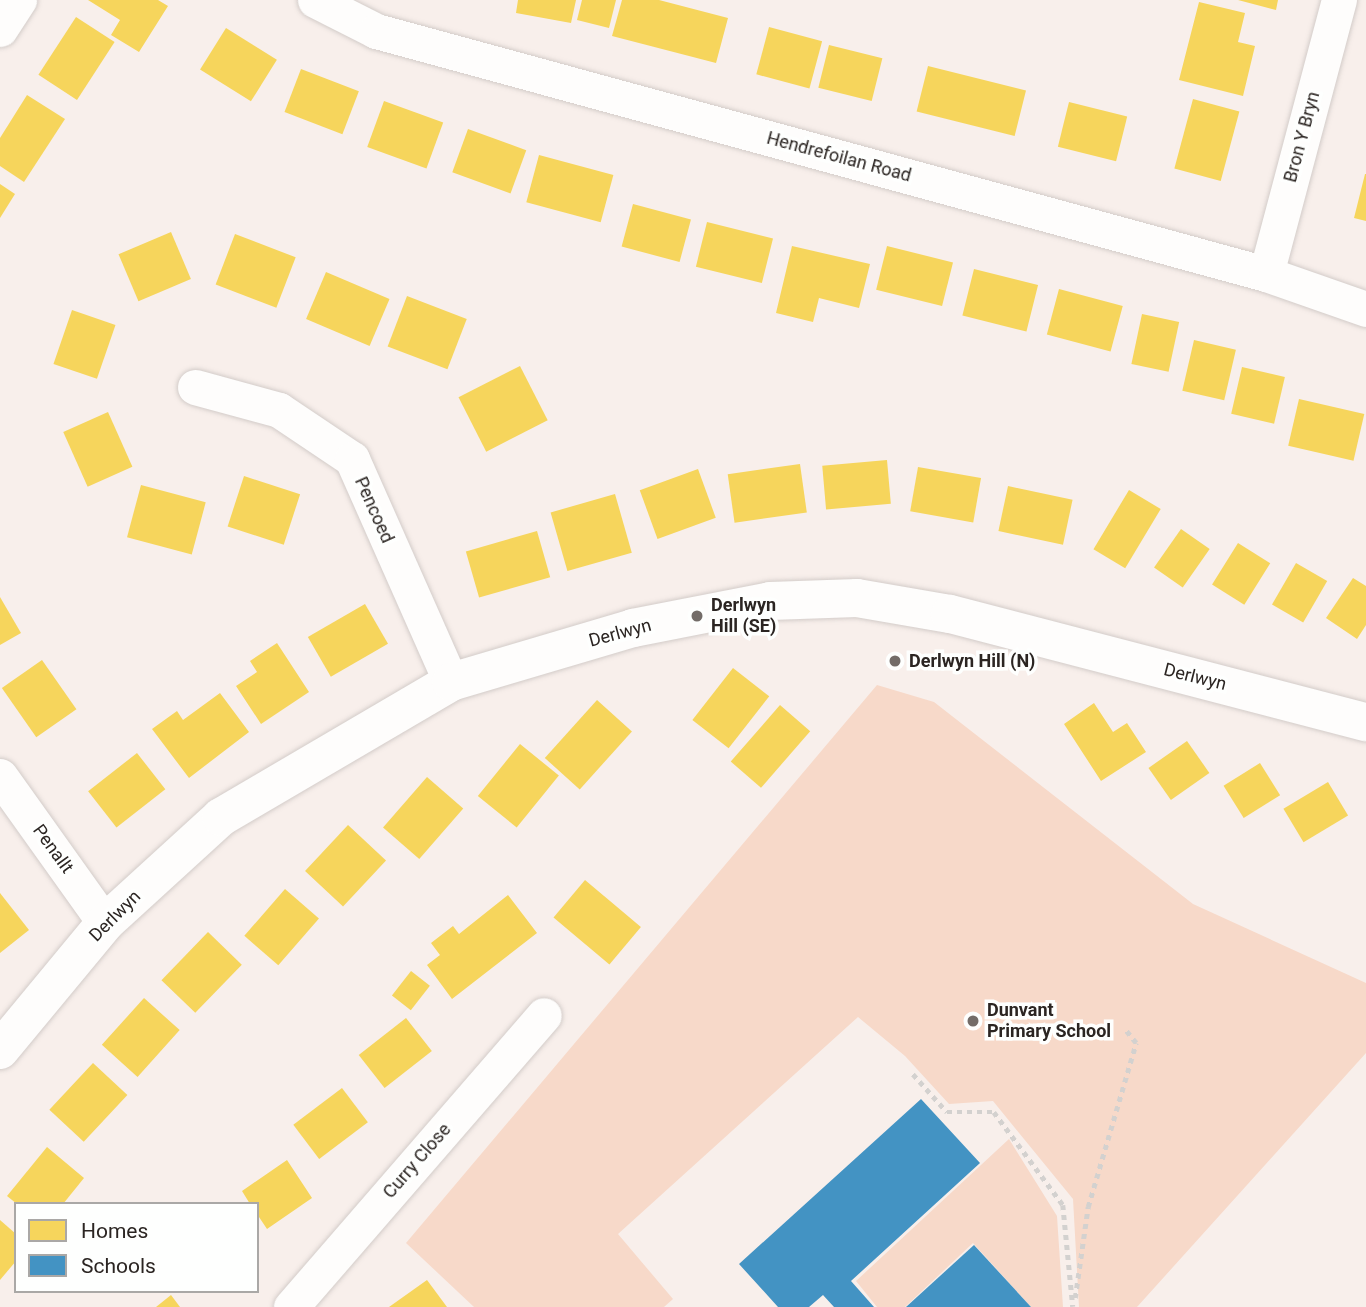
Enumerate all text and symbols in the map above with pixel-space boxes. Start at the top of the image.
street label: Bron Y Bryn [1280,89,1324,185]
street label: Hendrefoilan Road [764,127,914,187]
street label: Pencoed [350,474,398,546]
place label: Derlwyn Hill (SE) [711,595,776,638]
marker: Derlwyn Hill (SE) [689,608,705,624]
street label: Derlwyn [586,614,654,652]
place label: Derlwyn Hill (N) [909,650,1035,672]
marker: Derlwyn Hill (N) [887,653,903,669]
street label: Derlwyn [1161,659,1229,695]
street label: Penallt [28,820,78,878]
street label: Derlwyn [85,886,145,946]
place label: Dunvant Primary School [987,1000,1111,1042]
marker: Dunvant Primary School [965,1013,981,1029]
street label: Curry Close [379,1119,455,1203]
legend [14,1202,259,1293]
text: Homes [81,1219,148,1243]
text: Schools [81,1254,156,1278]

